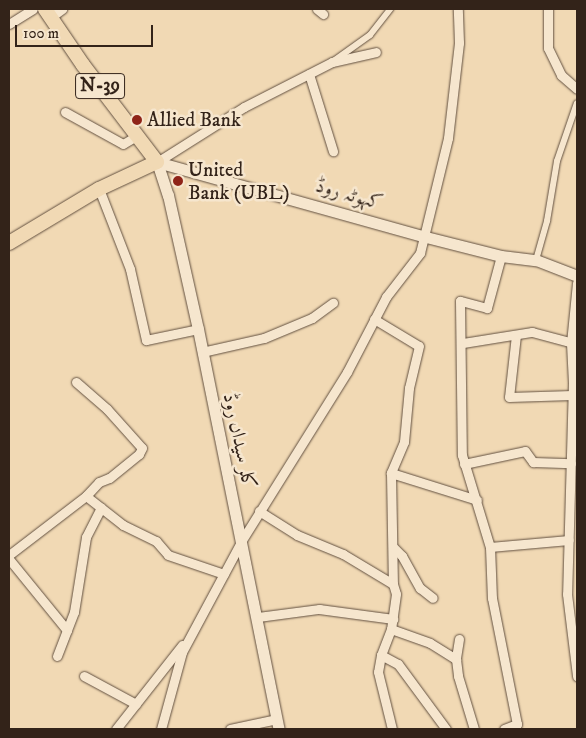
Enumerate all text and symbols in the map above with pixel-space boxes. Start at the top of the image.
scale bar [18,15,155,47]
text: 100 m [23,24,59,43]
road number: N-39 [75,70,125,102]
place label: Allied Bank [147,108,241,132]
marker: Allied Bank [131,114,143,126]
place label: United Bank (UBL) [188,158,290,205]
street label: کہوٹہ روڈ [313,174,385,216]
marker: United Bank (UBL) [172,175,184,187]
street label: کلر سیداں روڈ [217,391,261,491]

